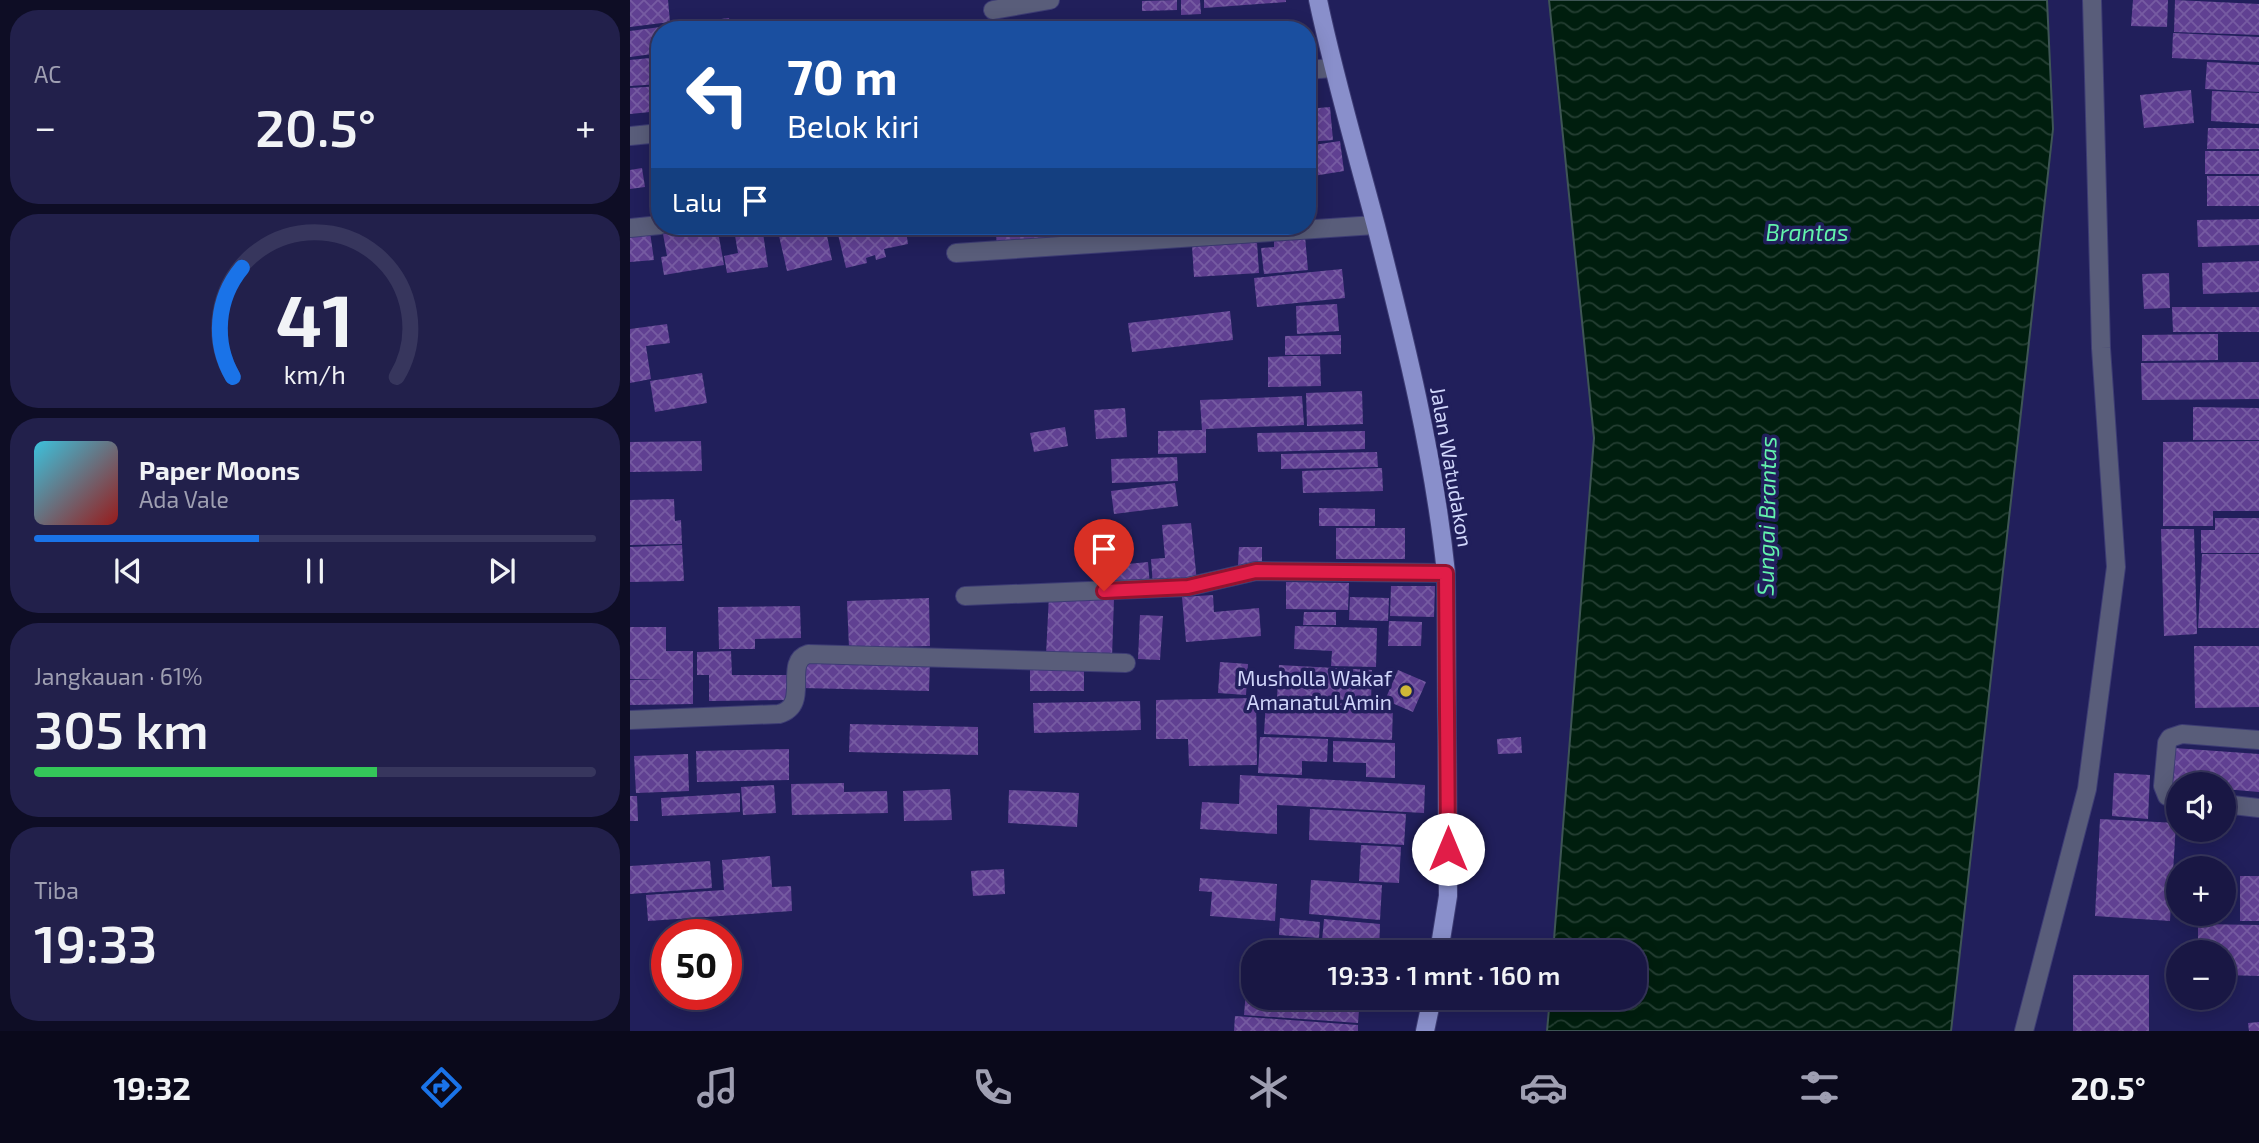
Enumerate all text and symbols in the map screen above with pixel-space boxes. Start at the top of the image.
text: 70 m [787,46,898,105]
icon: left [672,49,763,140]
text: AC [34,60,61,88]
text: 20.5° [255,95,376,157]
text: − [34,103,56,149]
text: + [575,103,596,149]
text: Belok kiri [787,106,920,144]
icon: arrive [736,182,774,220]
text: Lalu [672,186,722,217]
water label: Brantas [1765,218,1849,246]
text: 41 [276,275,354,363]
text: km/h [284,359,346,389]
street label: Jalan Watudakon [1426,385,1479,549]
water label: Sungai Brantas [1751,436,1781,596]
text: Paper Moons [139,454,300,485]
text: Ada Vale [139,485,229,513]
pin [1074,519,1134,591]
icon: arrive [1085,530,1123,568]
icon: previous [109,552,147,590]
icon: pause [296,552,334,590]
icon: next [483,552,521,590]
text: Jangkauan · 61% [34,662,203,690]
place label: Musholla Wakaf Amanatul Amin [1237,665,1393,714]
marker: Musholla Wakaf Amanatul Amin [1398,683,1414,699]
text: 305 km [34,697,209,759]
map controls [2166,772,2236,1010]
button: sound [2166,772,2236,842]
position arrow [1411,812,1485,886]
button: + [2166,856,2236,926]
text: Tiba [34,876,79,904]
text: 19:33 [34,911,157,973]
speed limit sign: 50 [651,919,742,1010]
button: − [2166,940,2236,1010]
text: 19:33 · 1 mnt · 160 m [1328,959,1560,990]
icon: directions [417,1063,466,1112]
icon: music [693,1063,742,1112]
icon: phone [968,1063,1017,1112]
icon: climate [1244,1063,1293,1112]
icon: car [1519,1063,1568,1112]
icon: filters [1795,1063,1844,1112]
text: 19:32 [113,1068,191,1106]
text: 20.5° [2070,1068,2146,1106]

